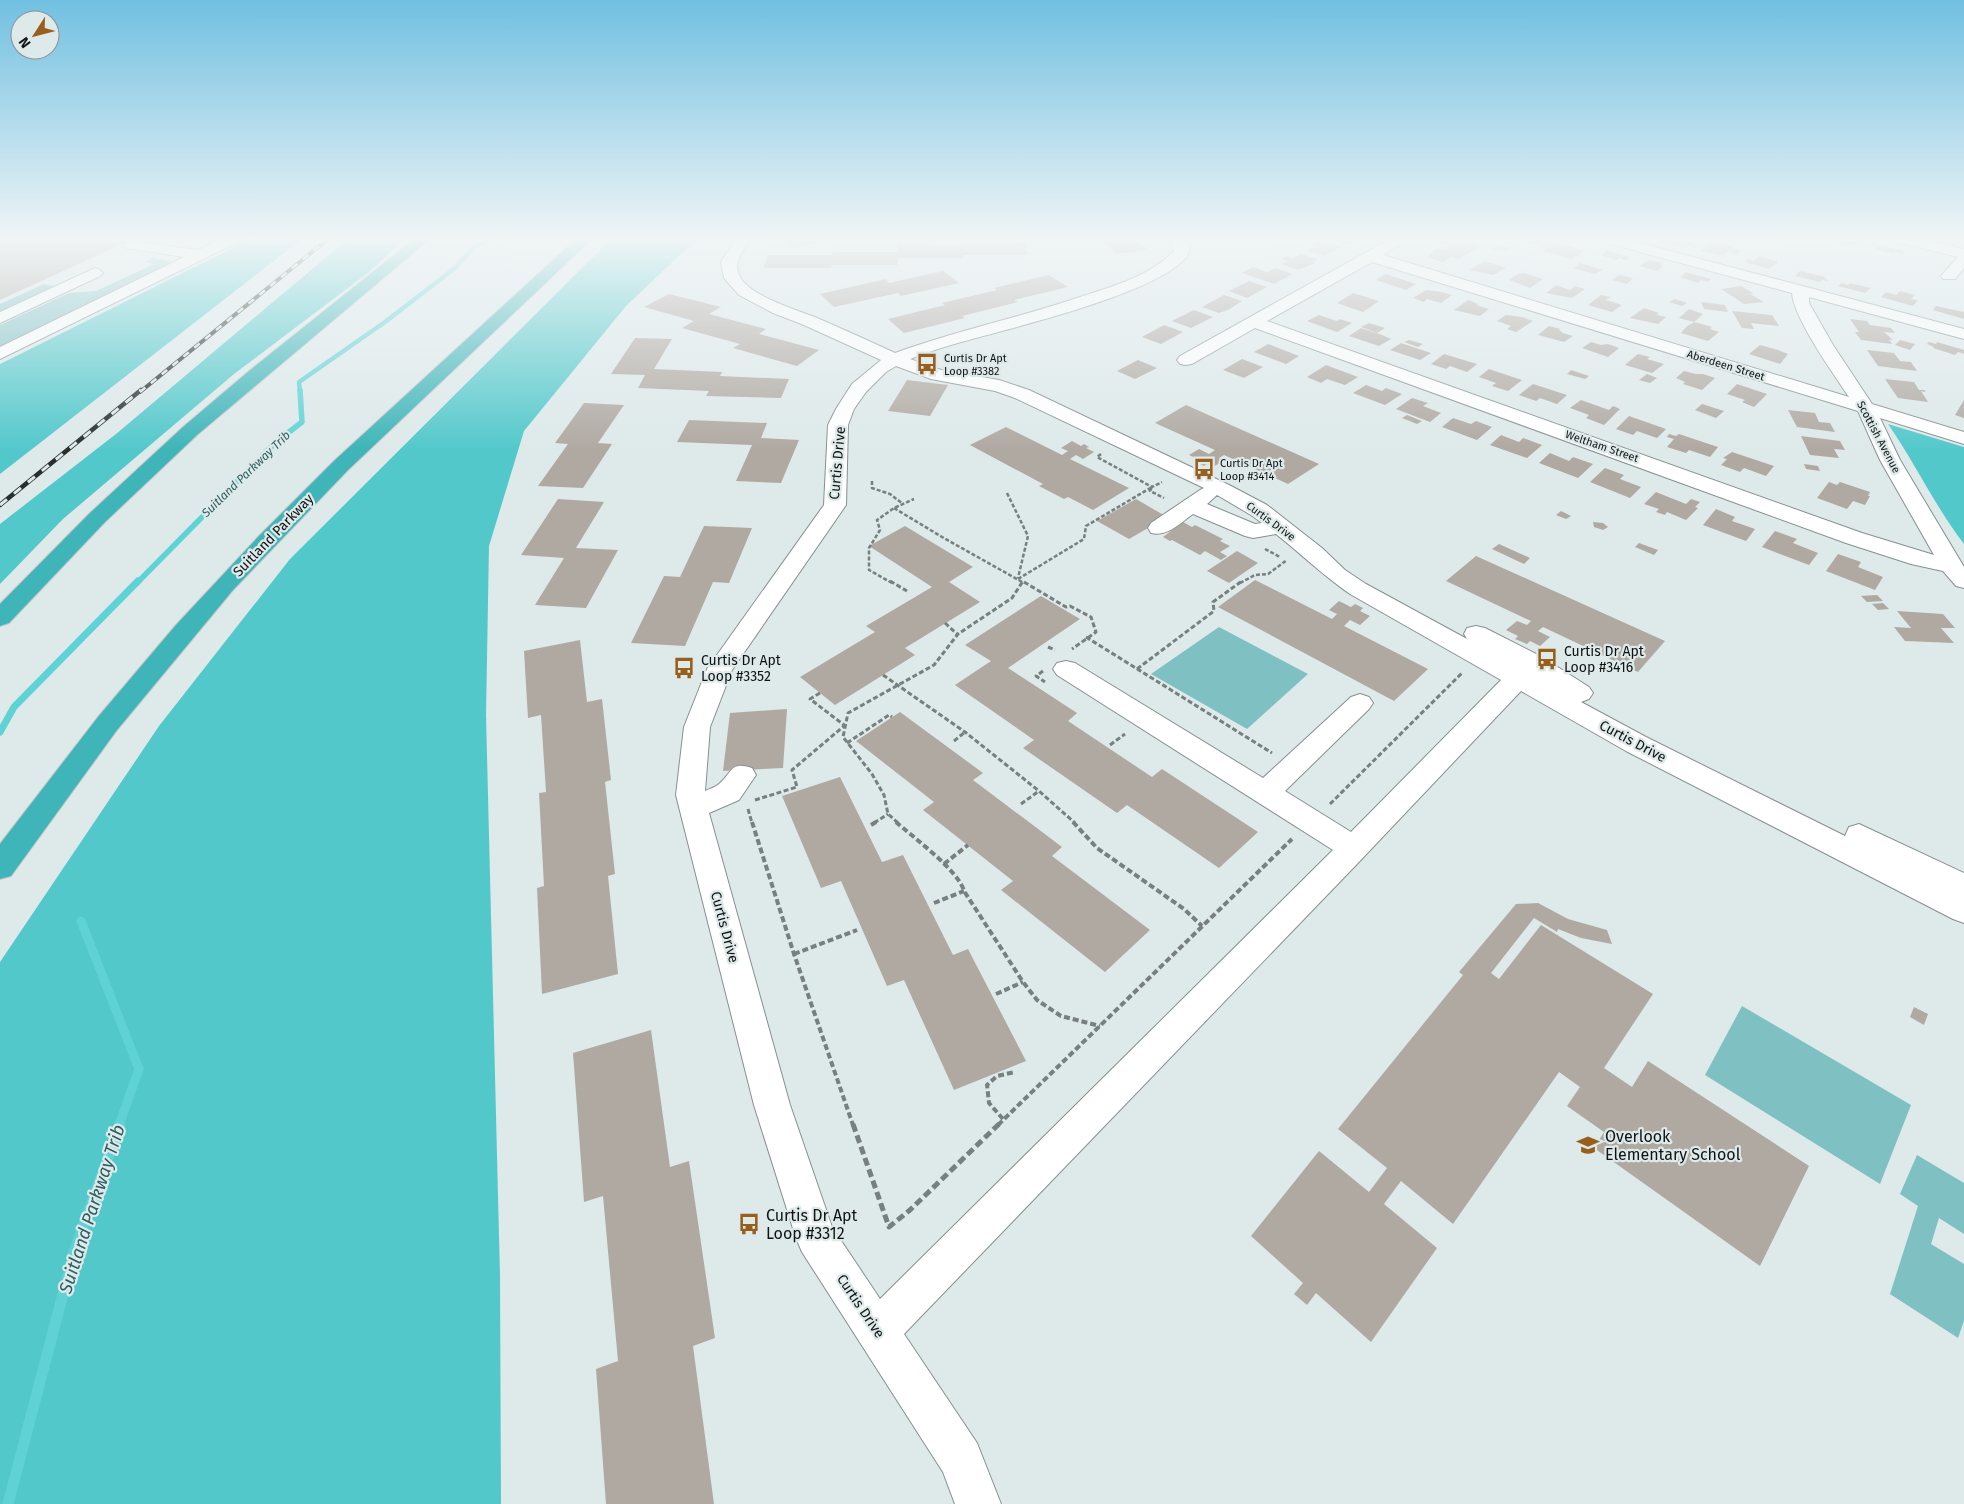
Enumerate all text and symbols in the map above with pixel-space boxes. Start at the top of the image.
north arrow [10,10,60,60]
text: N [15,34,34,51]
street label: Aberdeen Street [1685,347,1766,383]
bus stop icon: Curtis Dr Apt Loop #3382 [914,351,940,377]
place label: Curtis Dr Apt Loop #3382 [944,352,1007,378]
street label: Scottish Avenue [1854,399,1903,475]
street label: Curtis Drive [826,426,849,500]
water label: Suitland Parkway Trib [198,428,293,521]
street label: Weltham Street [1563,428,1640,465]
bus stop icon: Curtis Dr Apt Loop #3414 [1191,456,1217,482]
place label: Curtis Dr Apt Loop #3414 [1220,457,1283,483]
street label: Suitland Parkway [230,490,317,580]
street label: Curtis Drive [1244,499,1298,544]
place label: Curtis Dr Apt Loop #3416 [1564,643,1645,676]
bus stop icon: Curtis Dr Apt Loop #3416 [1534,646,1560,672]
place label: Curtis Dr Apt Loop #3352 [701,652,782,685]
bus stop icon: Curtis Dr Apt Loop #3352 [671,655,697,681]
street label: Curtis Drive [1596,717,1669,766]
street label: Curtis Drive [707,890,742,965]
water label: Suitland Parkway Trib [54,1122,130,1297]
place label: Overlook Elementary School [1605,1127,1741,1164]
school or university icon: Overlook Elementary School [1575,1132,1601,1158]
place label: Curtis Dr Apt Loop #3312 [766,1206,858,1243]
bus stop icon: Curtis Dr Apt Loop #3312 [736,1211,762,1237]
street label: Curtis Drive [833,1271,888,1341]

